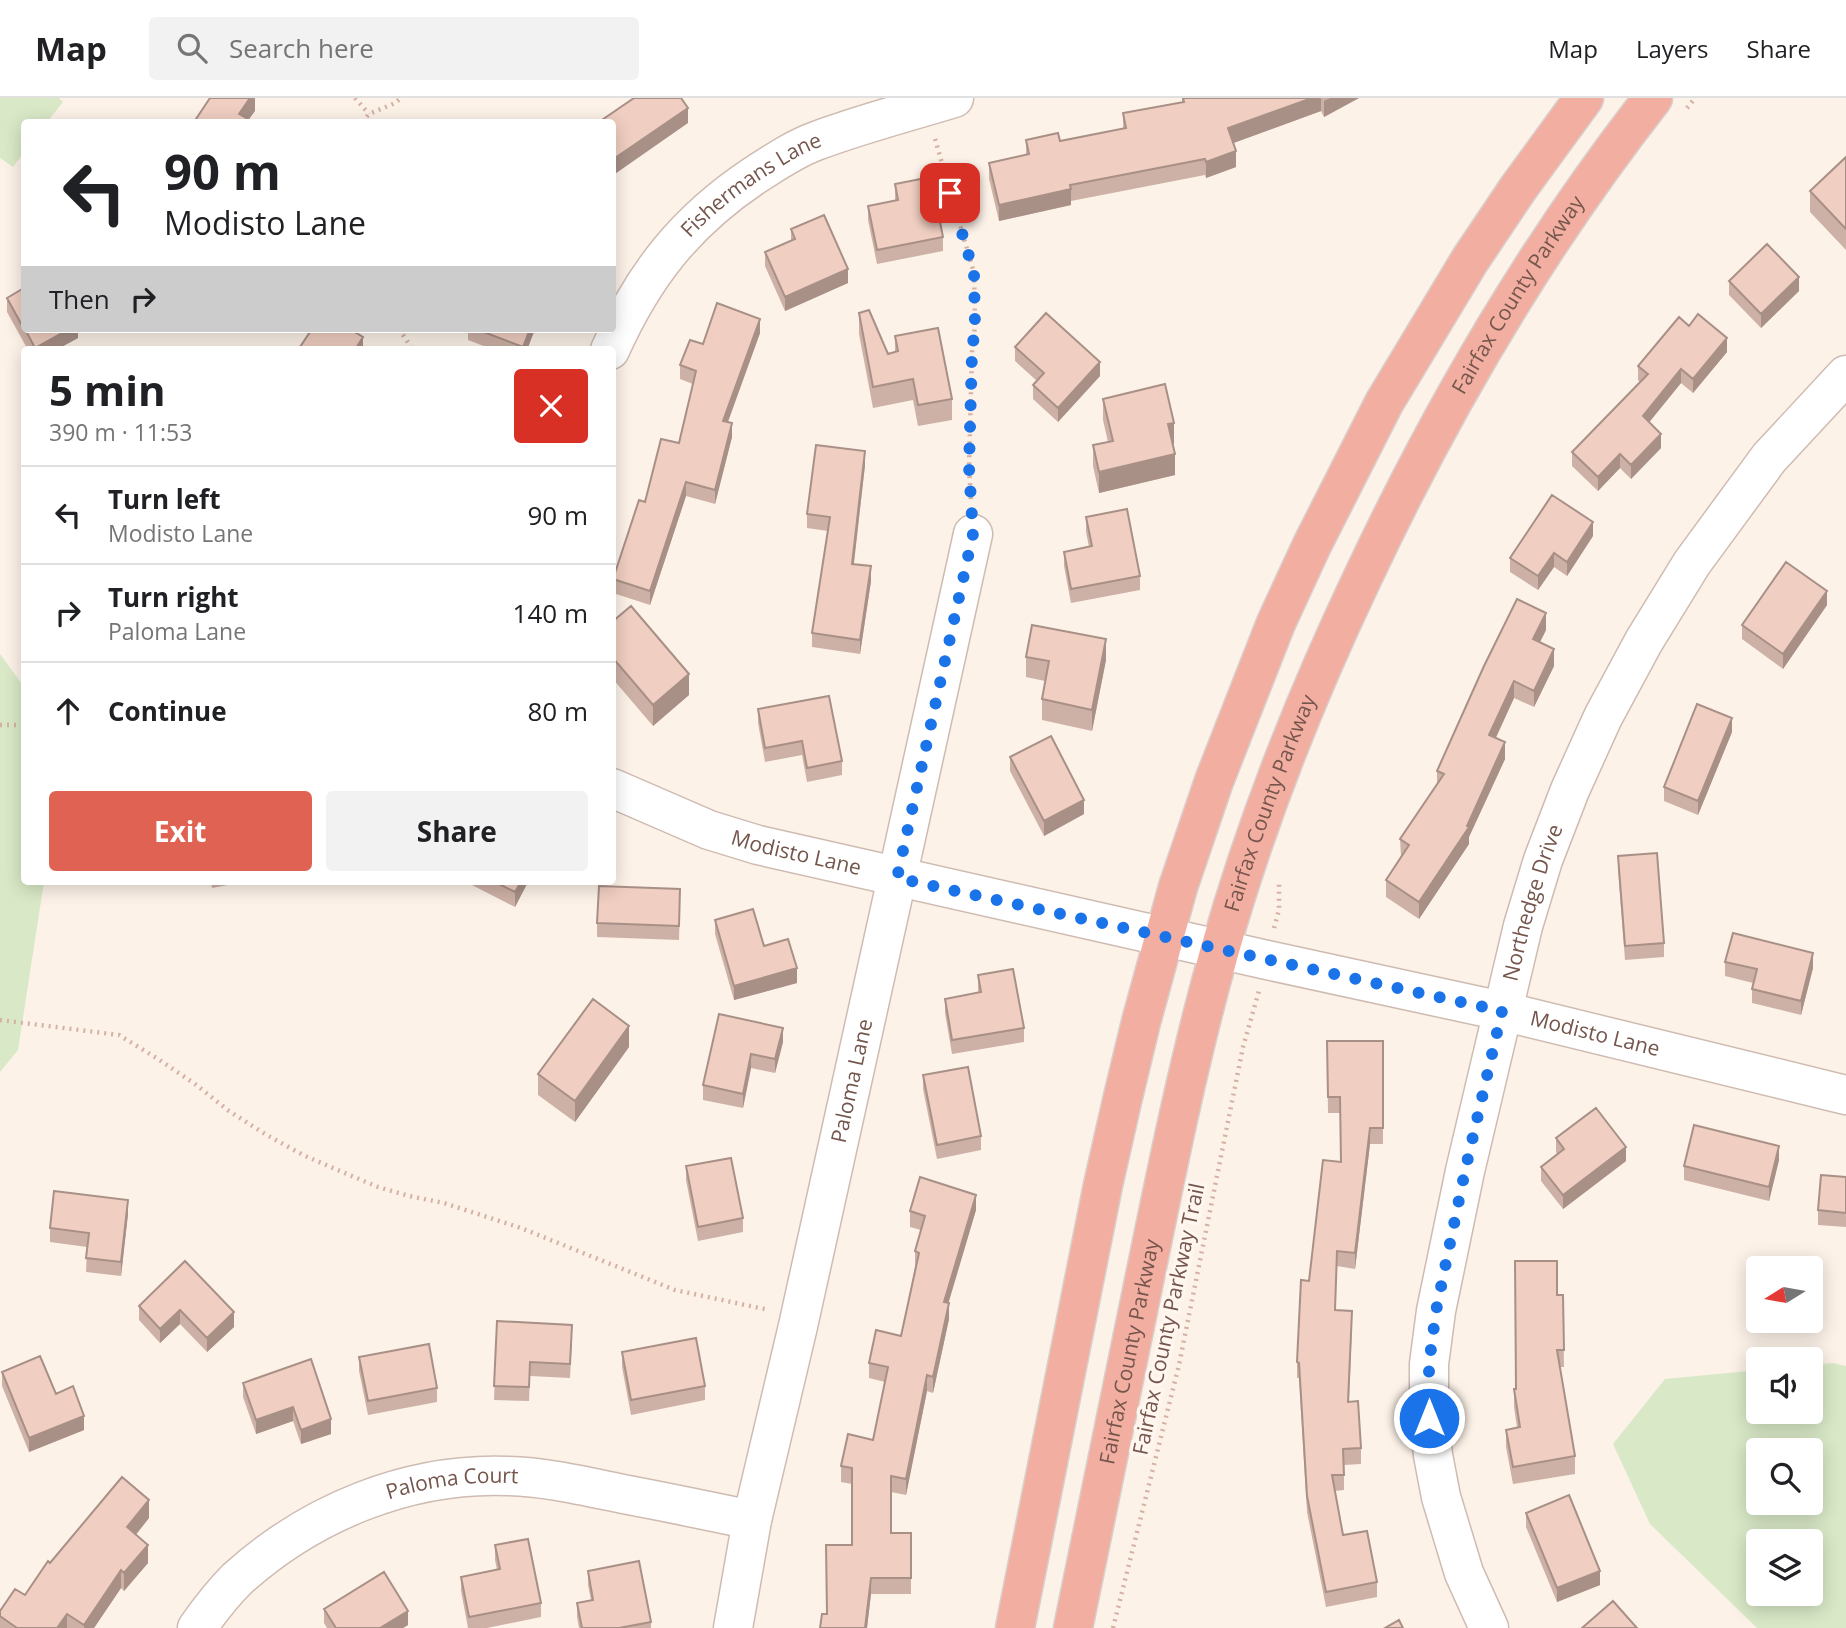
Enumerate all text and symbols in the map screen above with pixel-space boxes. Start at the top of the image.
search box [149,17,639,80]
text: Map [35,26,107,71]
icon: search [173,29,211,67]
text: Search here [229,30,374,66]
text: Map [1548,32,1598,65]
text: Layers [1636,32,1709,65]
text: Share [1747,32,1811,65]
street label: Fishermans Lane [674,125,825,243]
text: 90 m [164,138,281,204]
icon: left [49,147,140,238]
pin [920,163,980,223]
icon: arrive [931,174,969,212]
street label: Fairfax County Parkway [1445,189,1590,399]
text: Modisto Lane [164,201,366,244]
icon: right [124,280,162,318]
text: Then [49,281,110,317]
text: 5 min [49,361,166,418]
button: close [514,369,588,443]
text: 390 m · 11:53 [49,416,192,448]
text: Turn left [108,481,220,517]
icon: left [49,496,87,534]
text: 90 m [527,497,588,533]
text: Modisto Lane [108,517,253,549]
text: Turn right [108,579,239,615]
icon: right [49,594,87,632]
text: 140 m [513,595,588,631]
text: Paloma Lane [108,615,246,647]
street label: Fairfax County Parkway [1217,690,1322,915]
icon: ahead [49,692,87,730]
text: Continue [108,693,227,729]
text: 80 m [527,693,588,729]
button: Exit [49,791,312,871]
button: Share [326,791,588,871]
street label: Northedge Drive [1495,820,1568,984]
street label: Modisto Lane [728,823,864,881]
street label: Modisto Lane [1528,1003,1663,1062]
street label: Paloma Lane [824,1016,878,1145]
street label: Fairfax County Parkway Trail [1128,1181,1210,1457]
street label: Fairfax County Parkway [1094,1237,1166,1467]
north arrow [1746,1256,1824,1334]
map controls [1746,1256,1823,1606]
button: sound [1746,1347,1823,1424]
position arrow [1392,1381,1466,1455]
button: search [1746,1438,1823,1515]
street label: Paloma Court [382,1461,519,1505]
button: layers [1746,1529,1823,1606]

